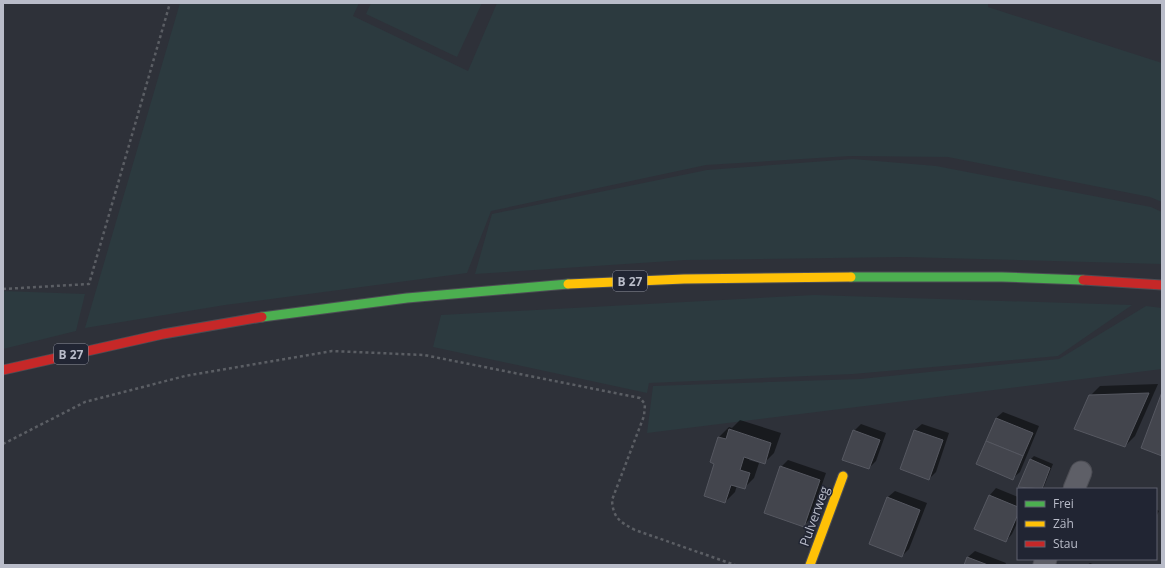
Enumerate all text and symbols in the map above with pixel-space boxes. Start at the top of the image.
road number: B 27 [613,271,647,291]
road number: B 27 [54,344,88,364]
street label: Pulverweg [795,483,833,549]
legend [1017,488,1157,560]
text: Frei [1053,495,1074,512]
text: Zäh [1053,515,1074,532]
text: Stau [1053,535,1078,552]

